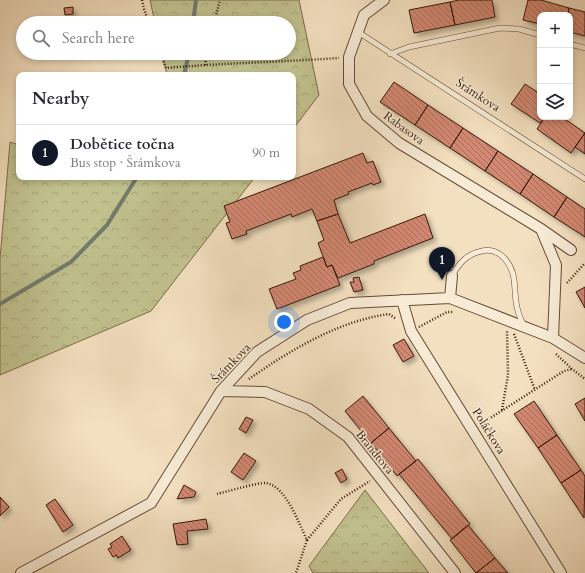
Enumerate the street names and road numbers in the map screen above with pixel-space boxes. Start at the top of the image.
street label: Šrámkova [453,74,505,116]
street label: Rabasova [380,108,428,149]
street label: Šrámkova [207,338,255,387]
street label: Poláčkova [469,405,510,458]
street label: Brandtova [352,427,398,478]

